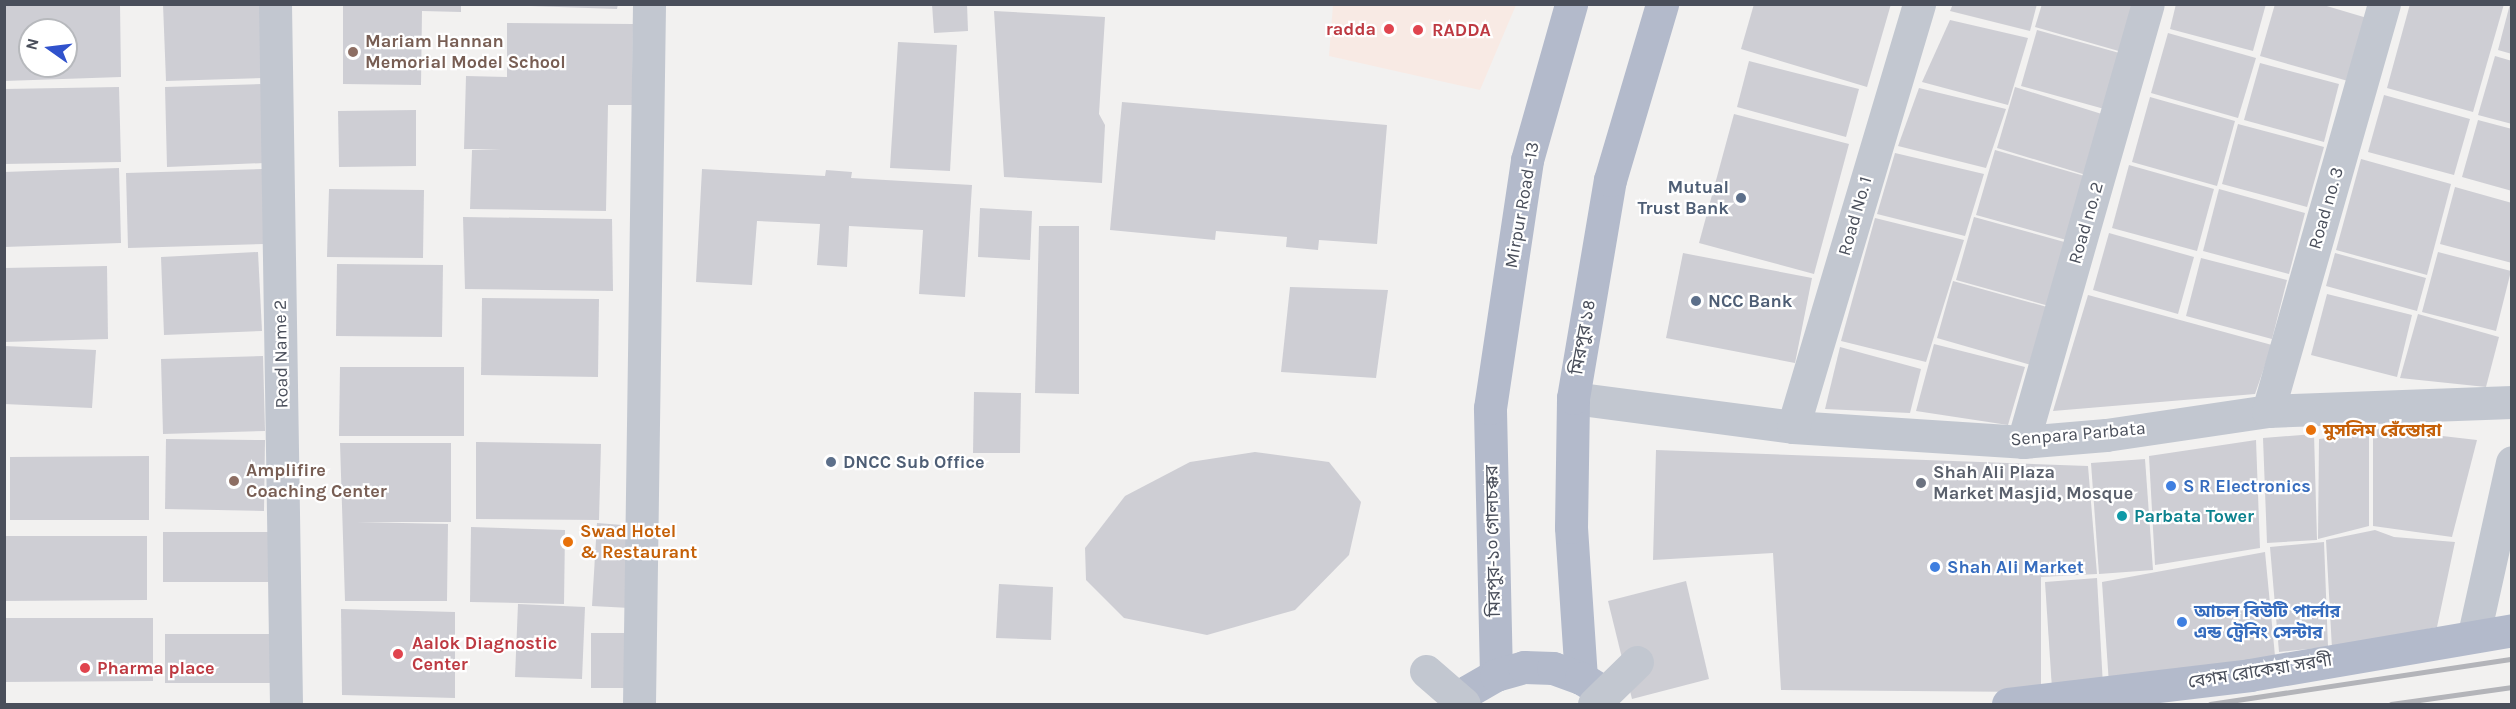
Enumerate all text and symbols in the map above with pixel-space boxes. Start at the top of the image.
north arrow [18,18,78,78]
place label: radda [1326,18,1376,40]
place label: RADDA [1432,19,1491,41]
marker: radda [1380,20,1398,38]
marker: RADDA [1409,21,1427,39]
place label: Mariam Hannan Memorial Model School [365,31,566,74]
text: N [21,36,43,52]
marker: Mariam Hannan Memorial Model School [346,45,360,59]
street label: Mirpur Road -13 [1500,140,1544,270]
street label: Road no. 3 [2304,164,2348,252]
street label: Road No. 1 [1833,174,1877,258]
place label: Mutual Trust Bank [1637,177,1729,219]
street label: Road no. 2 [2064,179,2108,267]
marker: Mutual Trust Bank [1734,191,1748,205]
place label: NCC Bank [1708,290,1792,312]
marker: NCC Bank [1689,294,1703,308]
street label: মিরপুর ১৪ [1566,298,1600,376]
street label: Road Name 2 [269,299,293,409]
street label: Senpara Parbata [2009,417,2147,451]
place label: মুসলিম রেঁস্তোরা [2323,419,2442,441]
marker: মুসলিম রেঁস্তোরা [2304,423,2318,437]
place label: DNCC Sub Office [843,451,984,473]
marker: DNCC Sub Office [824,455,838,469]
place label: Amplifire Coaching Center [246,460,387,502]
place label: Shah Ali Plaza Market Masjid, Mosque [1933,462,2133,504]
street label: মিরপুর-১০ গোলচক্কর [1481,465,1505,617]
marker: Amplifire Coaching Center [227,474,241,488]
place label: S R Electronics [2183,475,2311,497]
marker: Shah Ali Plaza Market Masjid, Mosque [1914,476,1928,490]
marker: S R Electronics [2164,479,2178,493]
place label: Parbata Tower [2134,505,2254,527]
marker: Parbata Tower [2115,509,2129,523]
place label: Swad Hotel & Restaurant [580,521,697,564]
marker: Swad Hotel & Restaurant [561,535,575,549]
place label: Shah Ali Market [1947,556,2084,578]
marker: Shah Ali Market [1928,560,1942,574]
place label: আচল বিউটি পার্লার এন্ড ট্রেনিং সেন্টার [2194,601,2340,644]
marker: আচল বিউটি পার্লার এন্ড ট্রেনিং সেন্টার [2175,615,2189,629]
place label: Aalok Diagnostic Center [412,633,557,676]
marker: Aalok Diagnostic Center [389,645,407,663]
street label: বেগম রোকেয়া সরণী [2187,649,2333,693]
place label: Pharma place [97,657,214,679]
marker: Pharma place [78,661,92,675]

